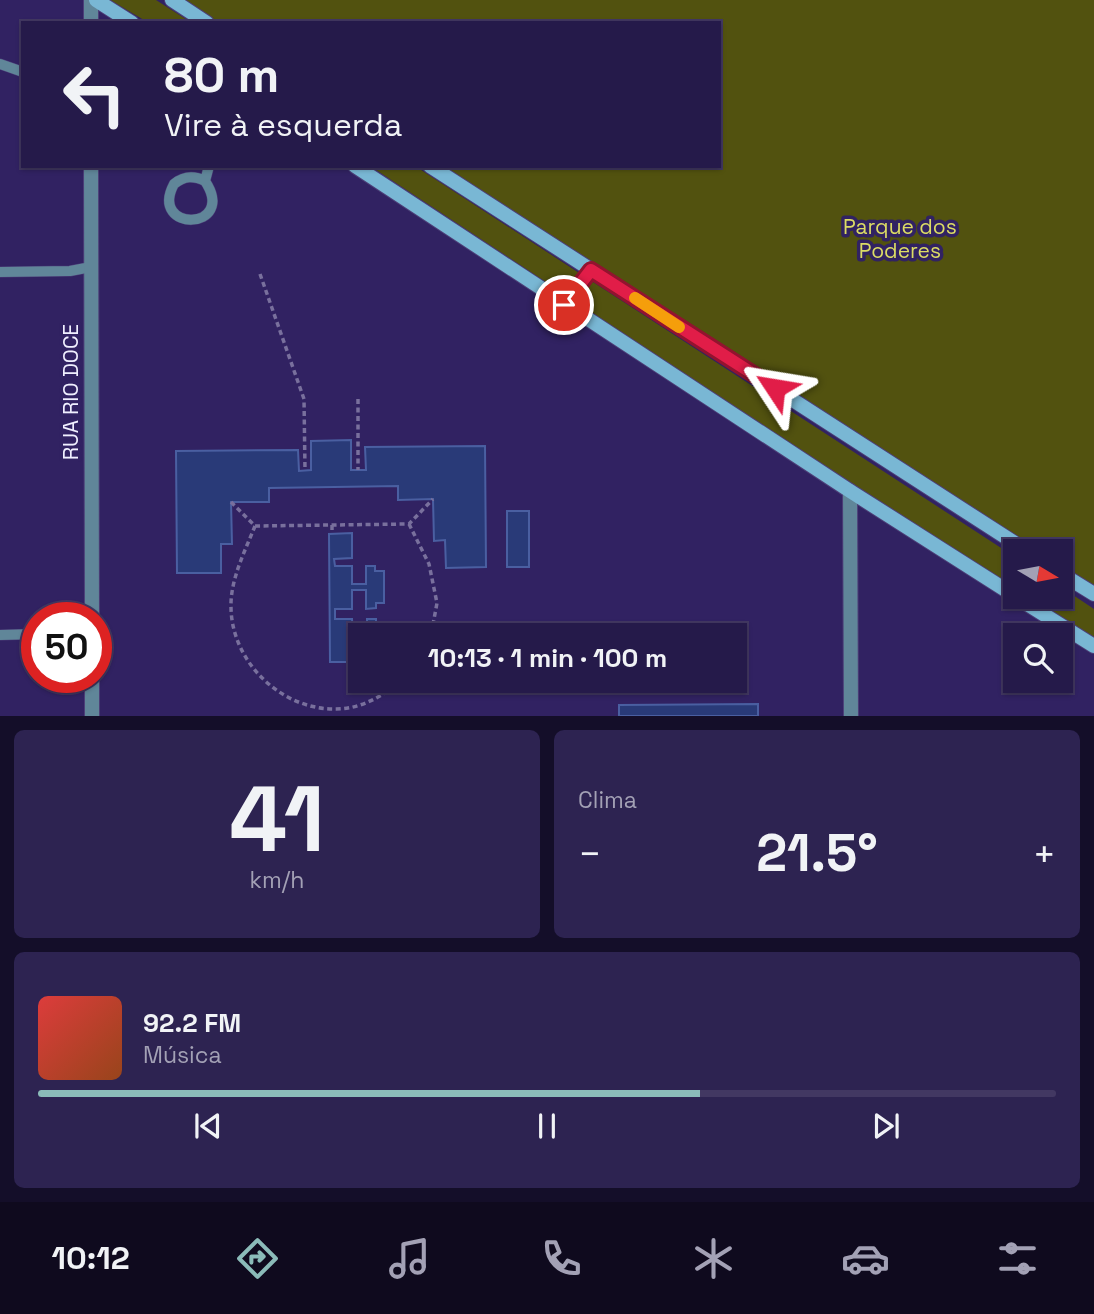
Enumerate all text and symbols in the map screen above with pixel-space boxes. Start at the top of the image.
text: 80 m [164,44,279,106]
icon: left [49,49,140,140]
text: Vire à esquerda [164,105,402,145]
park label: Parque dos Poderes [843,213,957,264]
pin [534,275,594,335]
icon: arrive [545,286,583,324]
street label: RUA RIO DOCE [57,324,84,460]
position arrow [738,351,812,425]
north arrow [1003,539,1073,609]
map controls [1003,539,1073,693]
speed limit sign: 50 [21,602,112,693]
button: search [1003,623,1073,693]
text: 10:13 · 1 min · 100 m [428,641,667,675]
text: 41 [229,761,325,878]
text: Clima [578,785,637,815]
text: 21.5° [756,820,878,886]
text: − [578,830,602,878]
text: + [1032,830,1056,878]
text: km/h [250,865,304,895]
text: 92.2 FM [143,1006,241,1040]
text: Música [143,1040,222,1070]
icon: previous [189,1107,227,1145]
icon: pause [528,1107,566,1145]
icon: next [867,1107,905,1145]
icon: directions [233,1234,282,1283]
icon: music [385,1234,434,1283]
icon: phone [537,1234,586,1283]
icon: climate [689,1234,738,1283]
icon: car [841,1234,890,1283]
icon: filters [993,1234,1042,1283]
text: 10:12 [52,1238,130,1278]

